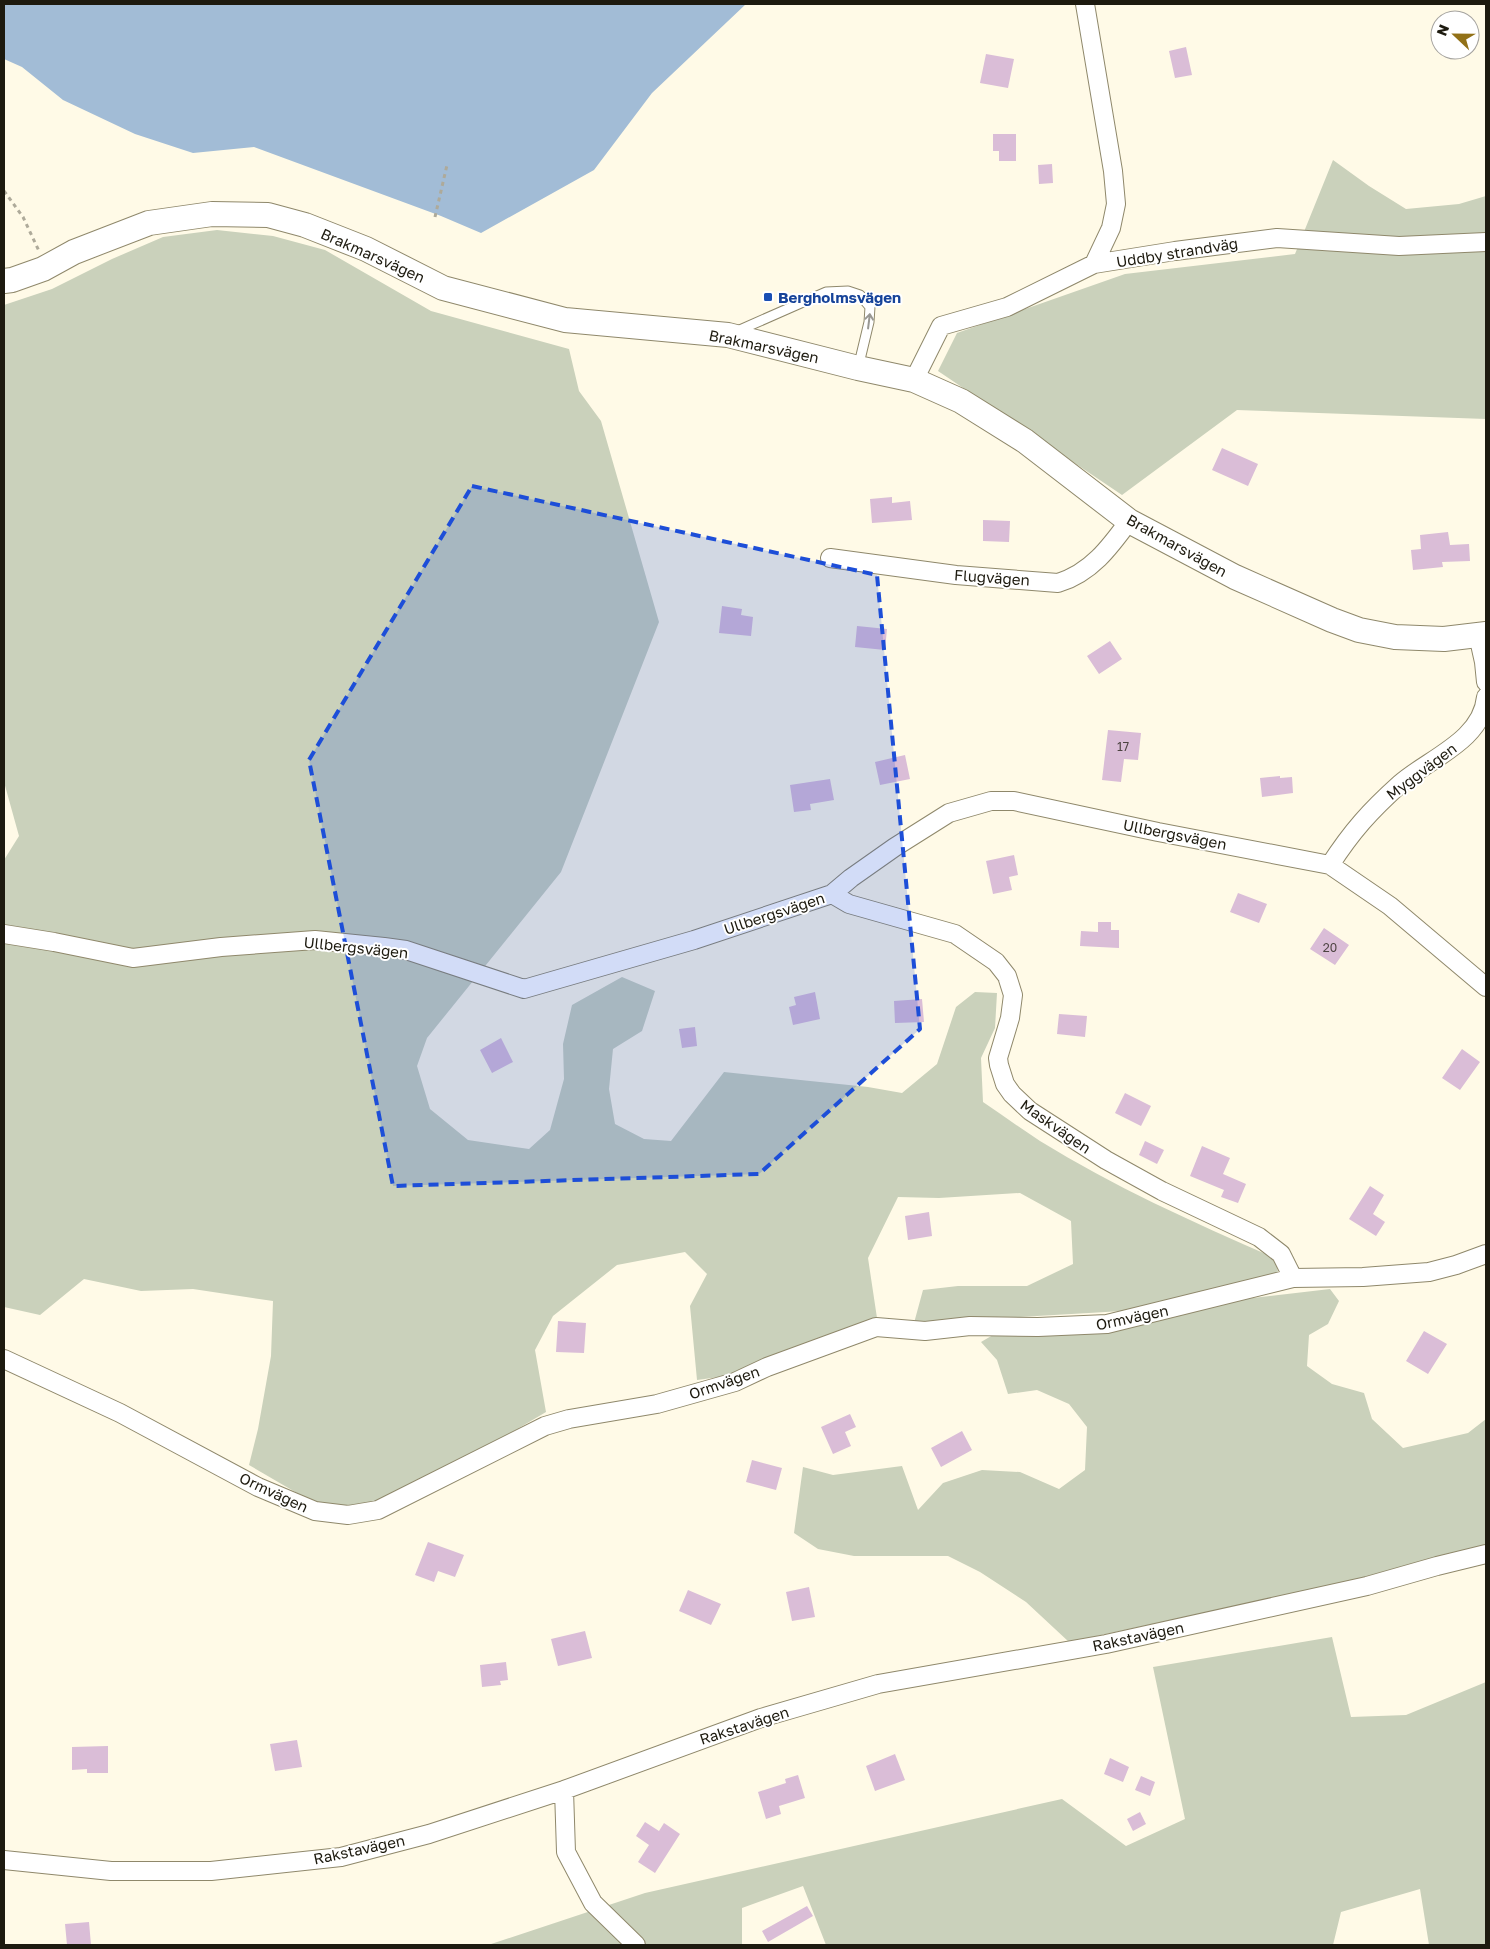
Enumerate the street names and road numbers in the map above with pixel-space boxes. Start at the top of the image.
street label: Brakmarsvägen [318,224,428,286]
street label: Uddby strandväg [1115,234,1239,270]
street label: Brakmarsvägen [707,326,821,366]
street label: Brakmarsvägen [1124,510,1230,580]
street label: Flugvägen [954,565,1030,589]
street label: Myggvägen [1382,739,1460,803]
street label: Ullbergsvägen [1122,815,1228,853]
street label: Ullbergsvägen [721,888,827,938]
street label: Ullbergsvägen [303,933,409,961]
street label: Maskvägen [1017,1095,1095,1157]
street label: Ormvägen [1094,1301,1170,1333]
street label: Ormvägen [686,1362,762,1402]
street label: Ormvägen [237,1468,311,1516]
street label: Rakstavägen [1091,1618,1185,1654]
street label: Rakstavägen [697,1702,791,1748]
street label: Rakstavägen [312,1831,406,1867]

